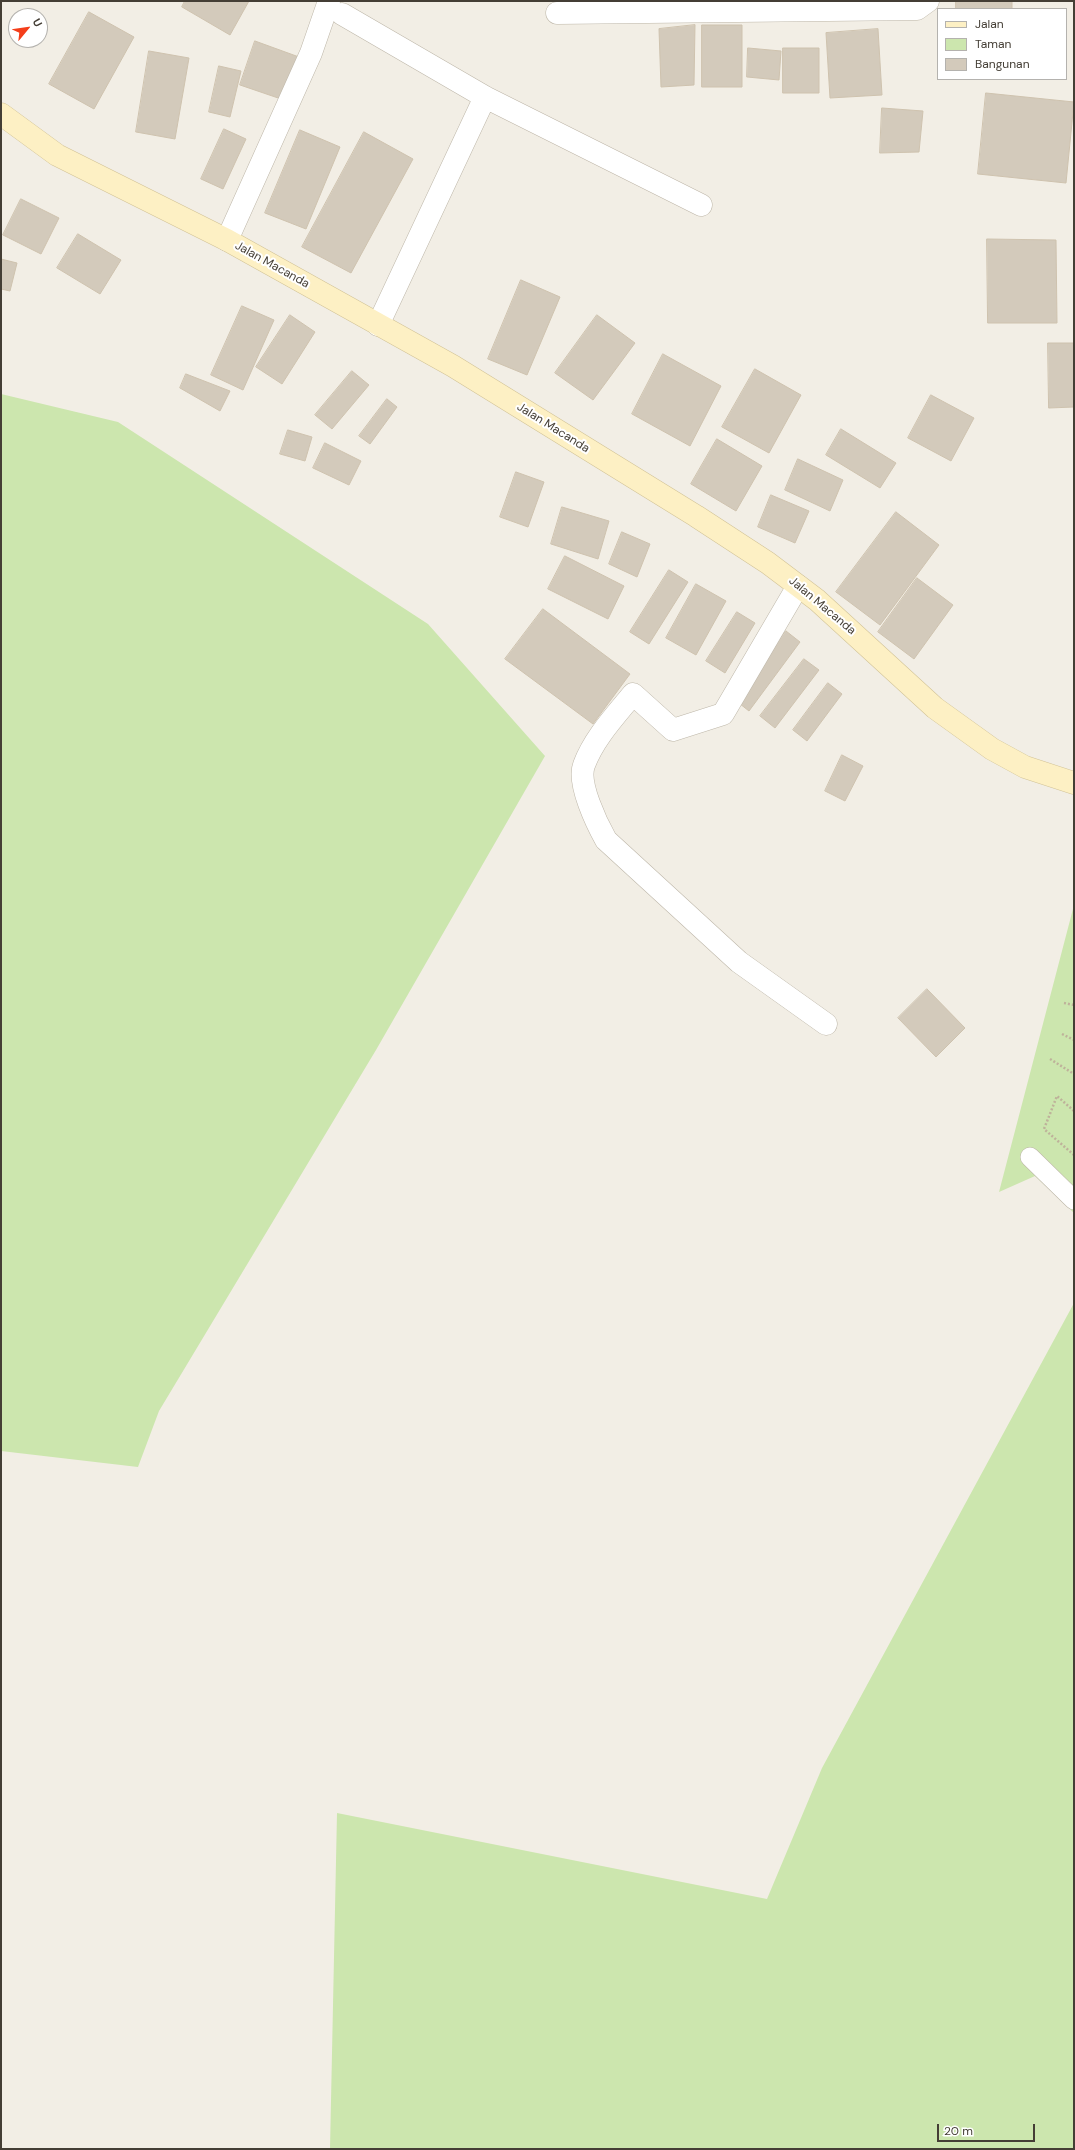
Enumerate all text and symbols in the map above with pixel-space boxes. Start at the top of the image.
north arrow [8,8,48,48]
legend [937,8,1067,80]
text: U [30,16,46,29]
text: Jalan [975,16,1004,32]
text: Taman [975,36,1011,52]
text: Bangunan [975,56,1030,72]
street label: Jalan Macanda [232,239,312,291]
street label: Jalan Macanda [514,400,592,456]
street label: Jalan Macanda [786,574,858,638]
scale bar [939,2116,1037,2142]
text: 20 m [944,2123,973,2139]

